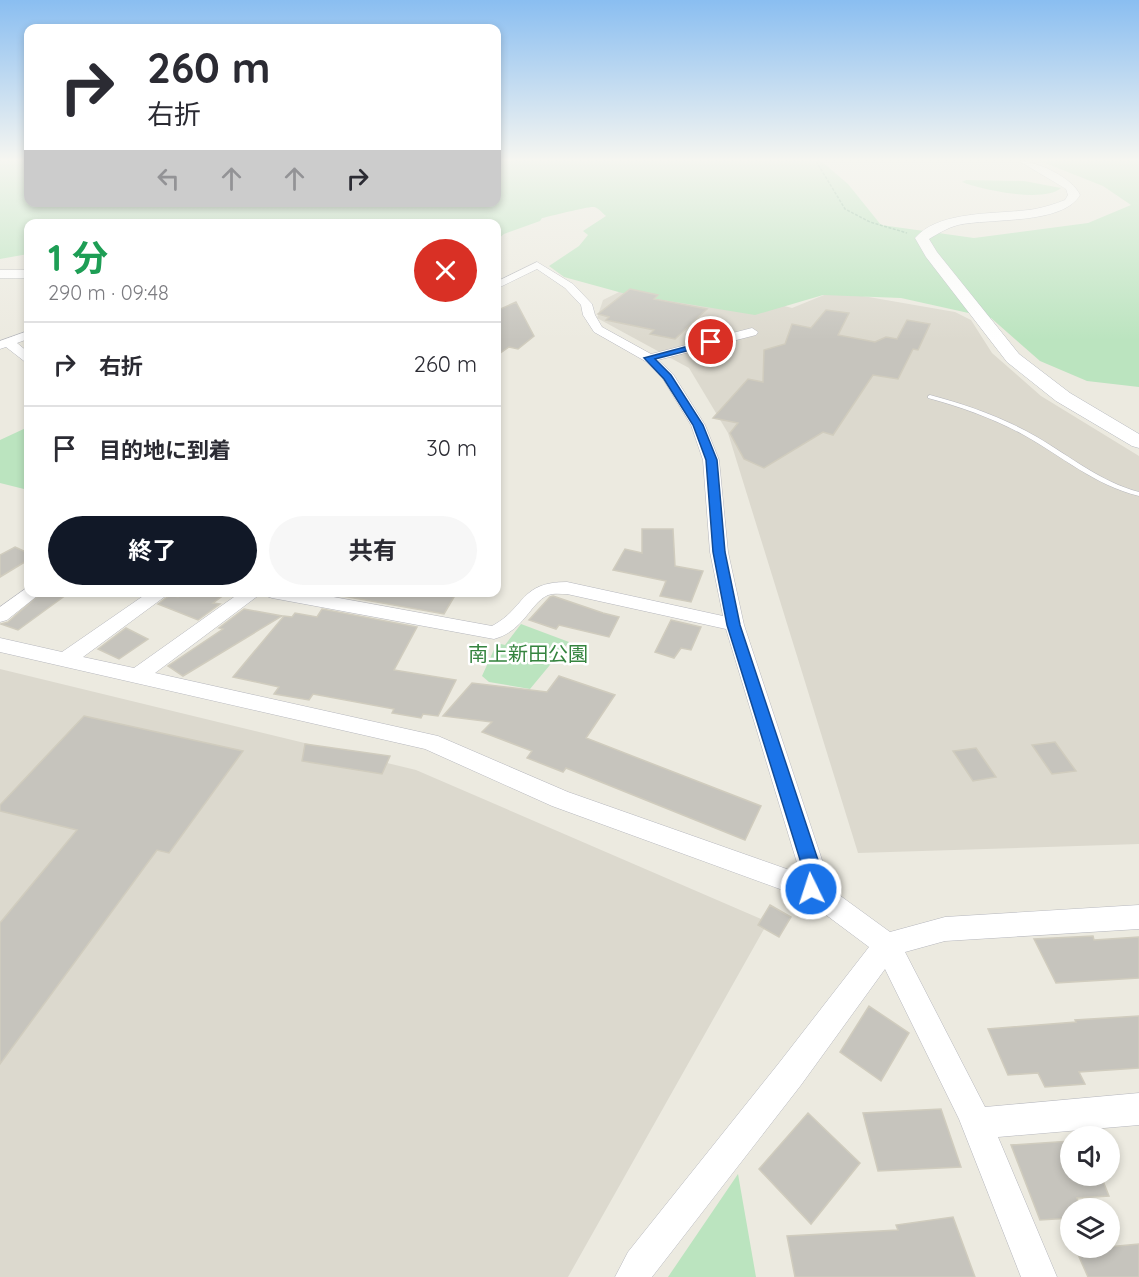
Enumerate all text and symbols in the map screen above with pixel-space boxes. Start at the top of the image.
text: 260 m [147,41,270,94]
icon: right [48,48,126,126]
text: 右折 [147,97,201,131]
icon: left [152,162,185,195]
icon: ahead [215,162,248,195]
icon: ahead [278,162,311,195]
icon: right [341,162,374,195]
text: 1 分 [48,235,108,280]
button: close [414,239,477,302]
text: 290 m · 09:48 [48,280,169,305]
pin [685,316,736,367]
icon: arrive [694,325,727,358]
icon: right [48,348,81,381]
text: 260 m [414,350,477,378]
text: 右折 [99,352,143,380]
icon: arrive [48,432,81,465]
text: 30 m [426,434,477,462]
text: 目的地に到着 [99,436,231,464]
button: 終了 [48,516,257,585]
button: 共有 [269,516,477,585]
park label: 南上新田公園 [468,641,588,666]
position arrow [779,857,843,921]
map controls [1060,1126,1120,1258]
button: sound [1060,1126,1120,1186]
button: layers [1060,1198,1120,1258]

